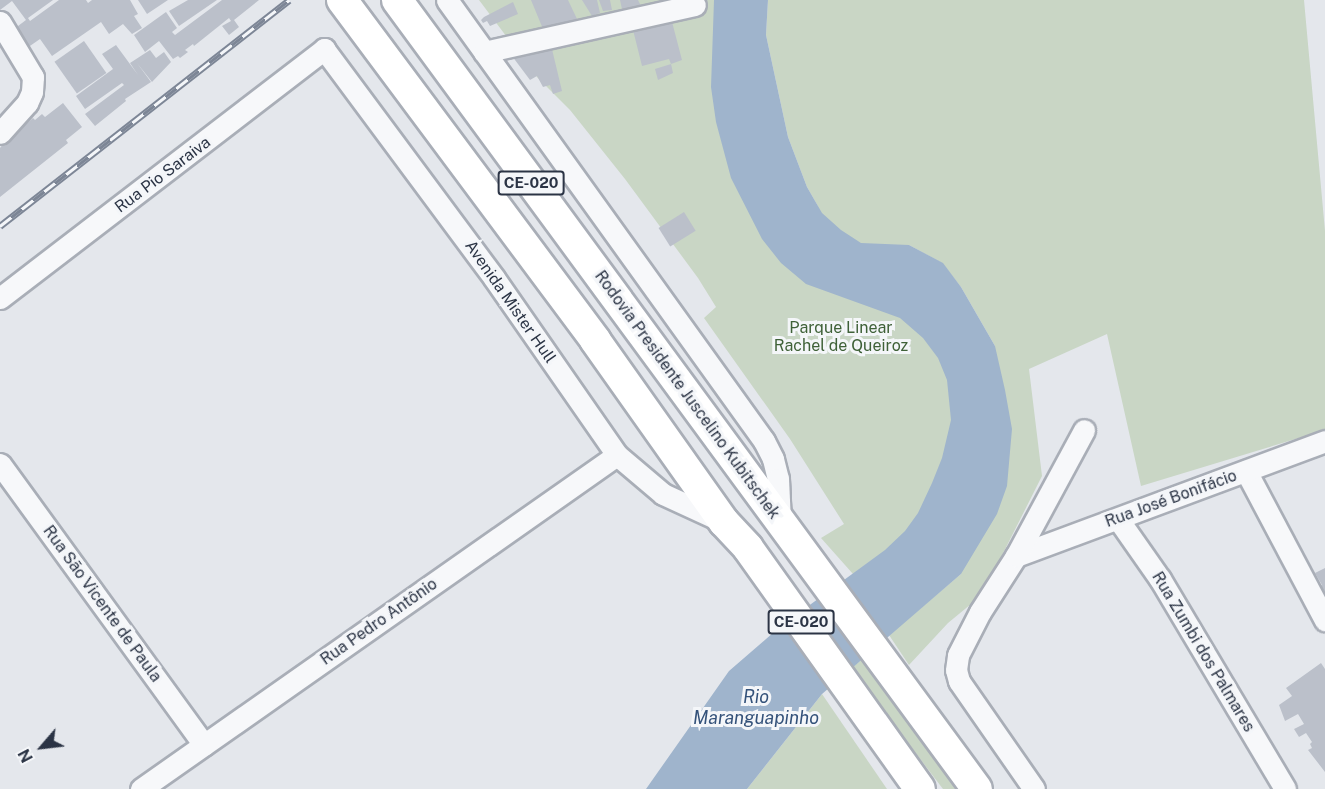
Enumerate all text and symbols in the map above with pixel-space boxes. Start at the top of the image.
street label: Rua Pio Saraiva [111,133,215,217]
road number: CE-020 [496,171,566,195]
street label: Avenida Mister Hull [460,237,560,367]
street label: Rodovia Presidente Juscelino Kubitschek [590,267,784,523]
park label: Parque Linear Rachel de Queiroz [774,318,908,356]
street label: Rua José Bonifácio [1102,466,1240,532]
street label: Rua São Vicente de Paula [38,522,166,686]
street label: Rua Zumbi dos Palmares [1148,568,1258,736]
street label: Rua Pedro Antônio [317,575,441,669]
road number: CE-020 [766,610,836,634]
water label: Rio Maranguapinho [693,687,819,730]
north arrow [12,717,72,777]
text: N [14,746,37,766]

